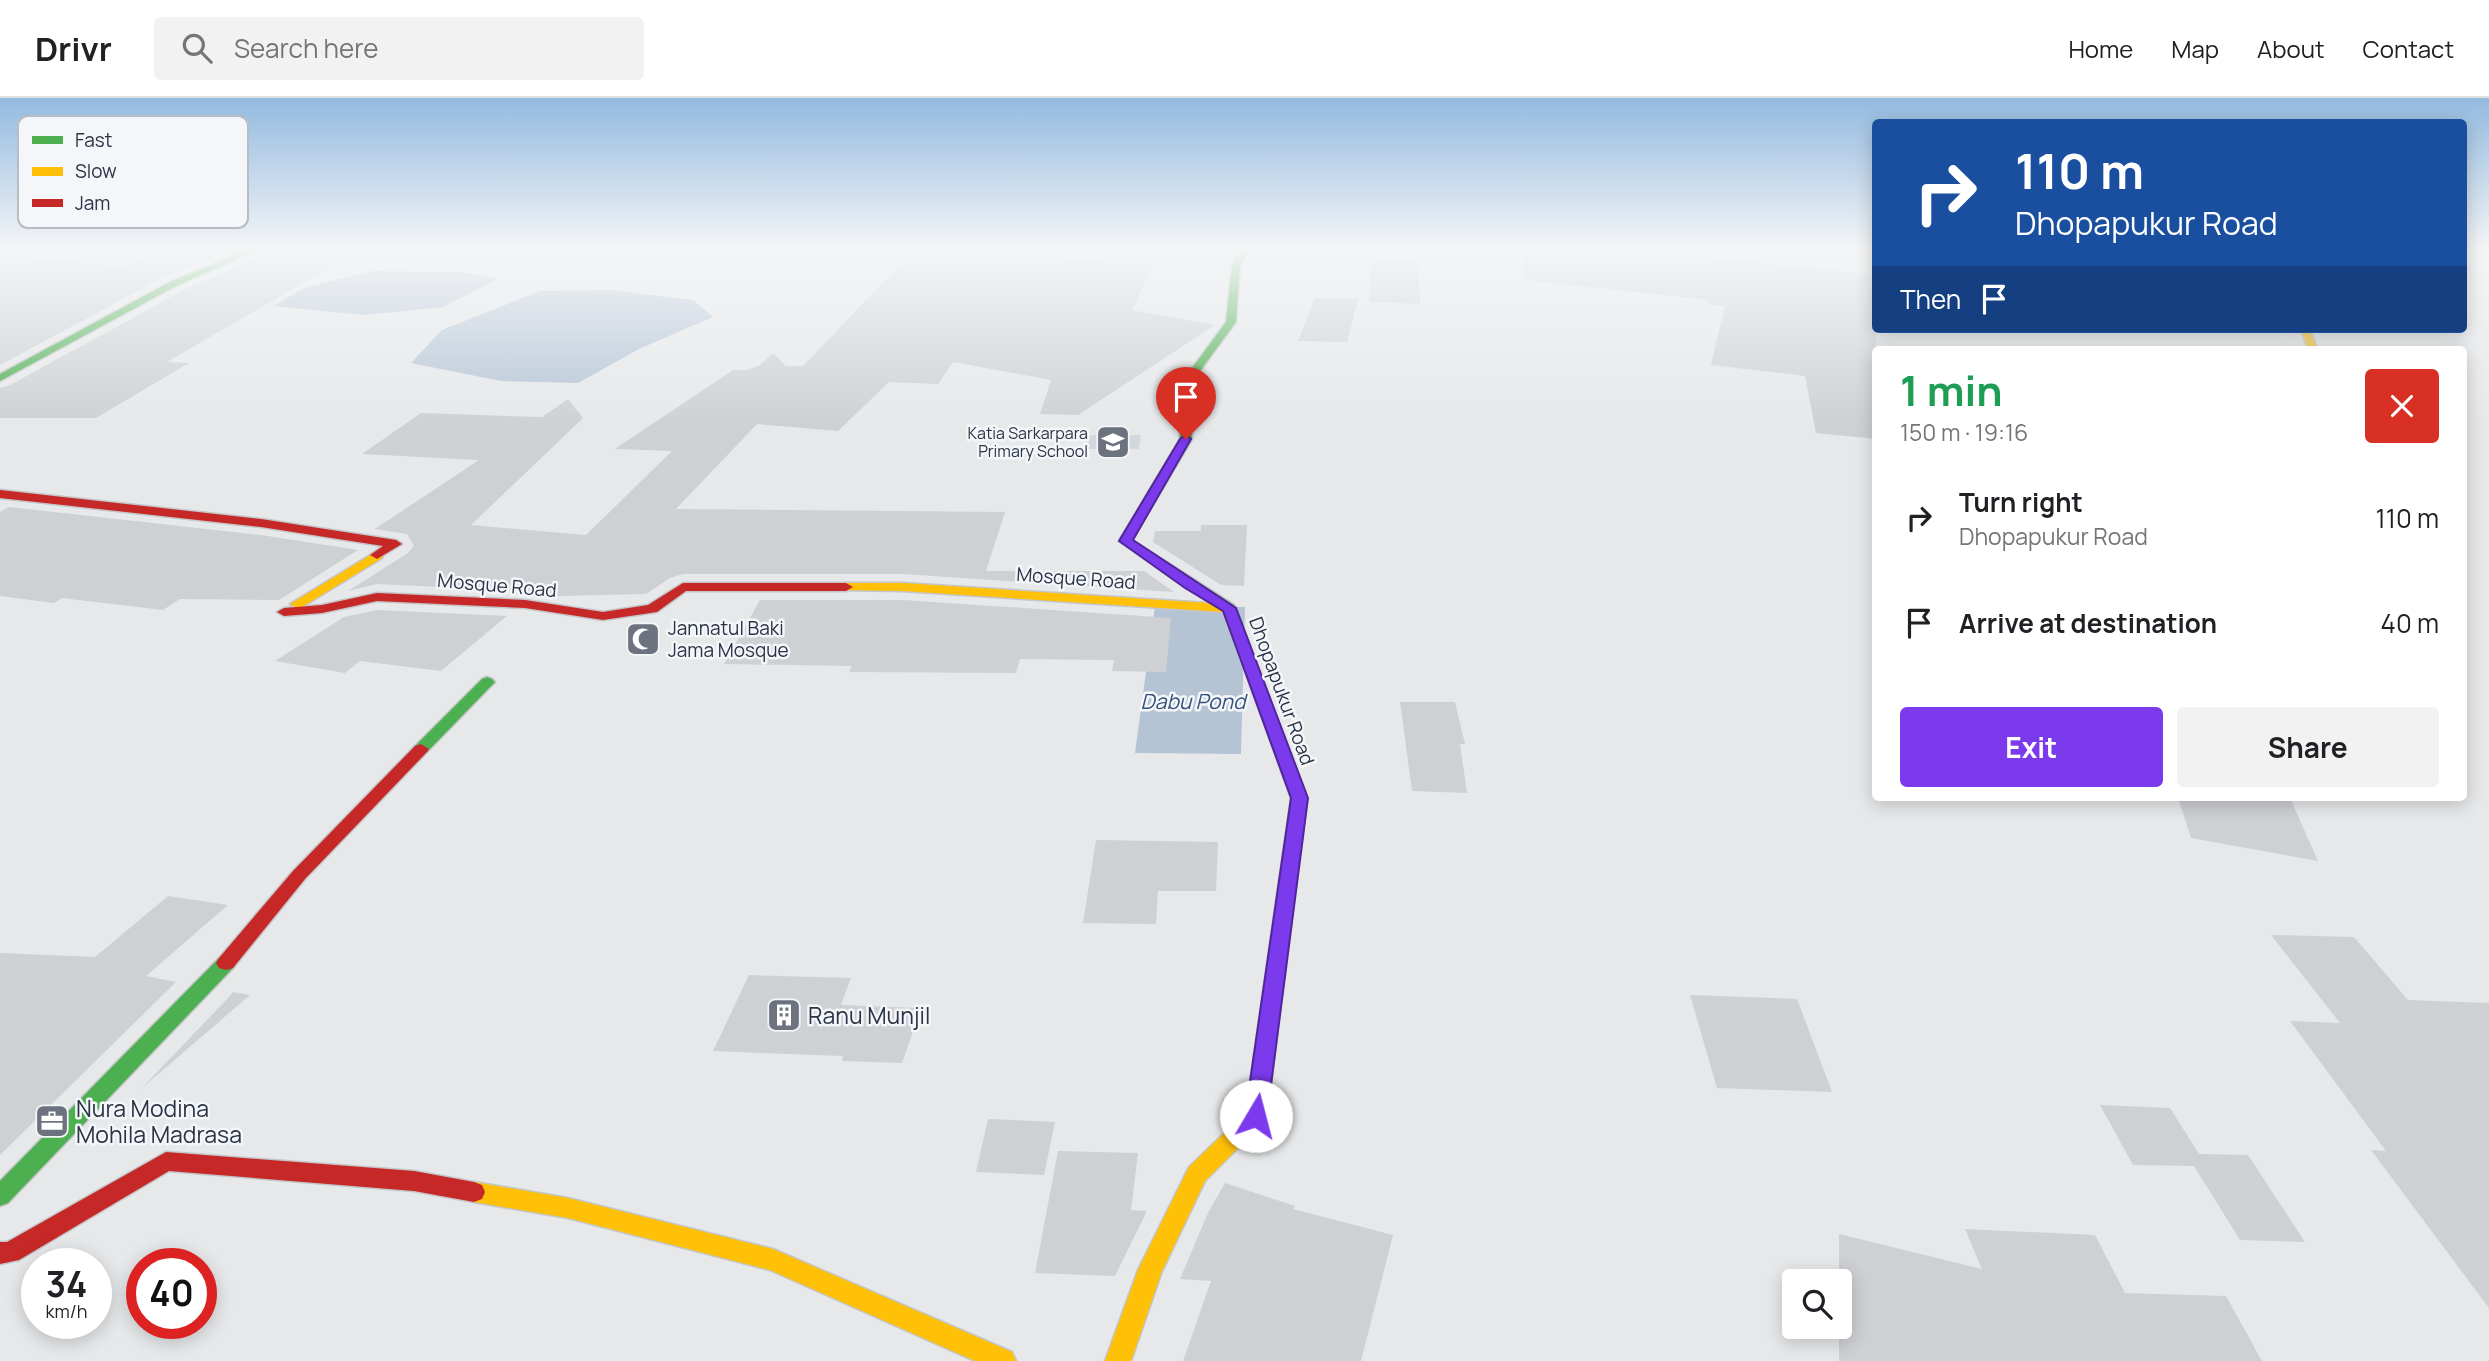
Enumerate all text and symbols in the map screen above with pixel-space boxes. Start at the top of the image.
search box [154,17,644,80]
text: Drivr [35,26,112,71]
icon: search [178,29,216,67]
text: Search here [234,30,378,66]
text: Home [2068,32,2133,65]
text: Map [2171,32,2219,65]
text: About [2257,32,2325,65]
text: Contact [2363,32,2454,65]
legend [18,116,248,228]
text: Fast [75,127,112,153]
text: 110 m [2015,137,2144,204]
icon: right [1900,147,1991,238]
text: Slow [75,158,117,184]
text: Jam [75,190,110,216]
text: Dhopapukur Road [2015,201,2278,245]
icon: arrive [1975,280,2013,318]
text: Then [1900,281,1961,317]
text: 1 min [1900,361,2003,419]
pin [1156,367,1216,439]
button: close [2365,369,2439,443]
icon: arrive [1167,378,1205,416]
text: 150 m · 19:16 [1900,416,2028,448]
place label: Katia Sarkarpara Primary School [968,422,1088,462]
school or university icon: Katia Sarkarpara Primary School [1094,423,1132,461]
text: Turn right [1959,484,2083,520]
icon: right [1900,499,1938,537]
text: 110 m [2376,500,2439,536]
text: Dhopapukur Road [1959,520,2148,552]
street label: Mosque Road [1015,561,1137,595]
street label: Mosque Road [436,567,558,603]
icon: arrive [1900,604,1938,642]
text: Arrive at destination [1959,605,2217,641]
text: 40 m [2381,605,2439,641]
street label: Dhopapukur Road [1243,613,1321,769]
place label: Jannatul Baki Jama Mosque [668,615,789,663]
mosque icon: Jannatul Baki Jama Mosque [624,620,662,658]
water label: Dabu Pond [1141,687,1248,715]
button: Exit [1900,707,2163,787]
button: Share [2177,707,2439,787]
building icon: Ranu Munjil [765,996,803,1034]
place label: Ranu Munjil [808,999,930,1031]
position arrow [1219,1079,1293,1153]
place label: Nura Modina Mohila Madrasa [76,1092,242,1150]
office icon: Nura Modina Mohila Madrasa [33,1102,71,1140]
speed limit sign: 40 [126,1248,217,1339]
text: 34 [46,1260,87,1308]
map controls [1782,1269,1852,1339]
button: search [1782,1269,1852,1339]
text: km/h [46,1299,87,1323]

